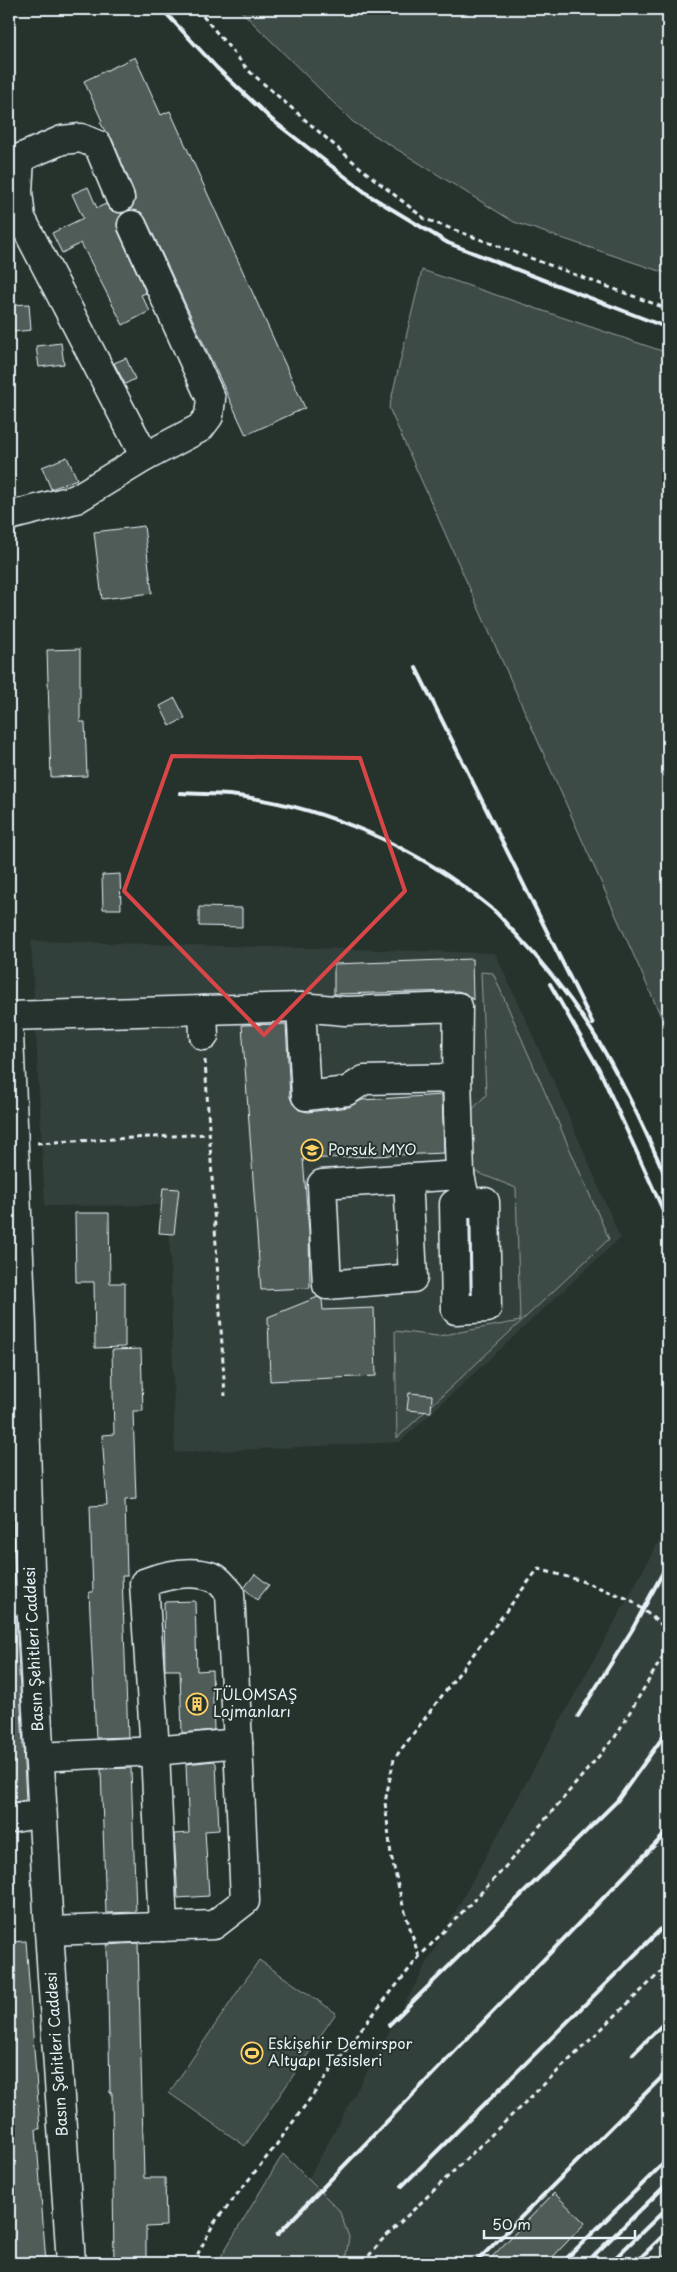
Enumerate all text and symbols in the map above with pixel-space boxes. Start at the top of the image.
place label: Porsuk MYO [328,1137,417,1160]
school or university icon: Porsuk MYO [300,1138,324,1162]
street label: Basın Şehitleri Caddesi [17,1566,48,1732]
place label: TÜLOMSAŞ Lojmanları [213,1682,297,1722]
building icon: TÜLOMSAŞ Lojmanları [185,1692,209,1716]
street label: Basın Şehitleri Caddesi [38,1971,73,2137]
place label: Eskişehir Demirspor Altyapı Tesisleri [268,2031,413,2071]
sports icon: Eskişehir Demirspor Altyapı Tesisleri [240,2041,264,2065]
scale bar [484,2207,636,2239]
text: 50 m [492,2212,531,2235]

